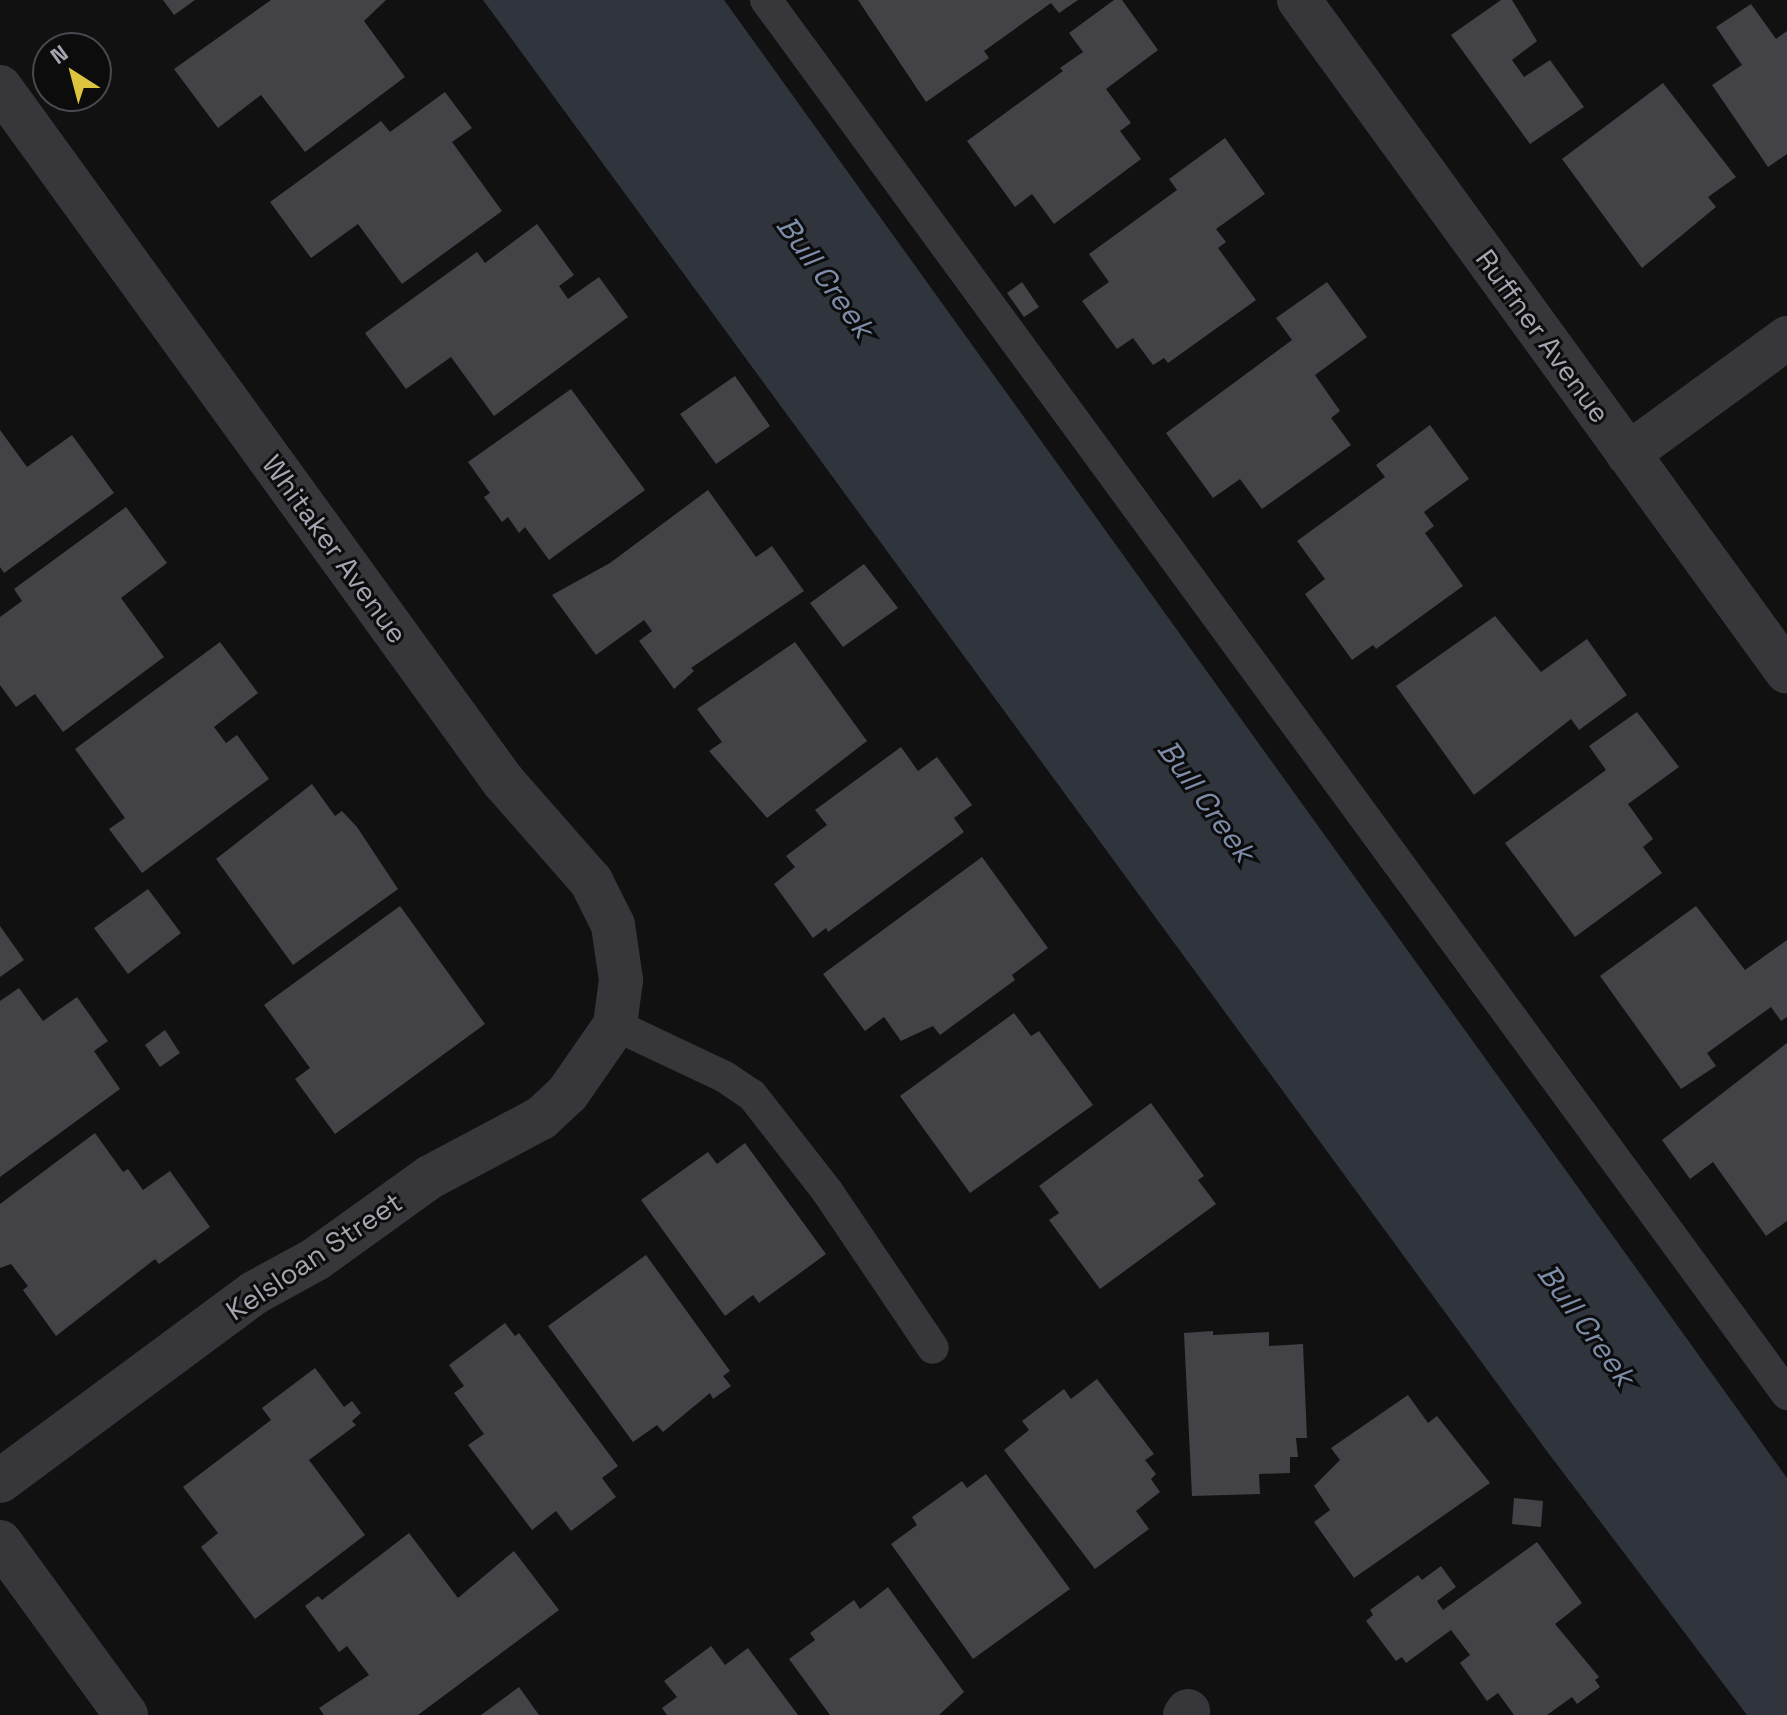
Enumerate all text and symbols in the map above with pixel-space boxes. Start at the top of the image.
north arrow [32,32,112,112]
text: N [45,39,73,70]
water label: Bull Creek [769,209,881,345]
street label: Ruffner Avenue [1469,243,1617,429]
street label: Whitaker Avenue [255,448,415,650]
water label: Bull Creek [1150,733,1262,869]
street label: Kelsloan Street [220,1185,408,1327]
water label: Bull Creek [1530,1257,1642,1393]

